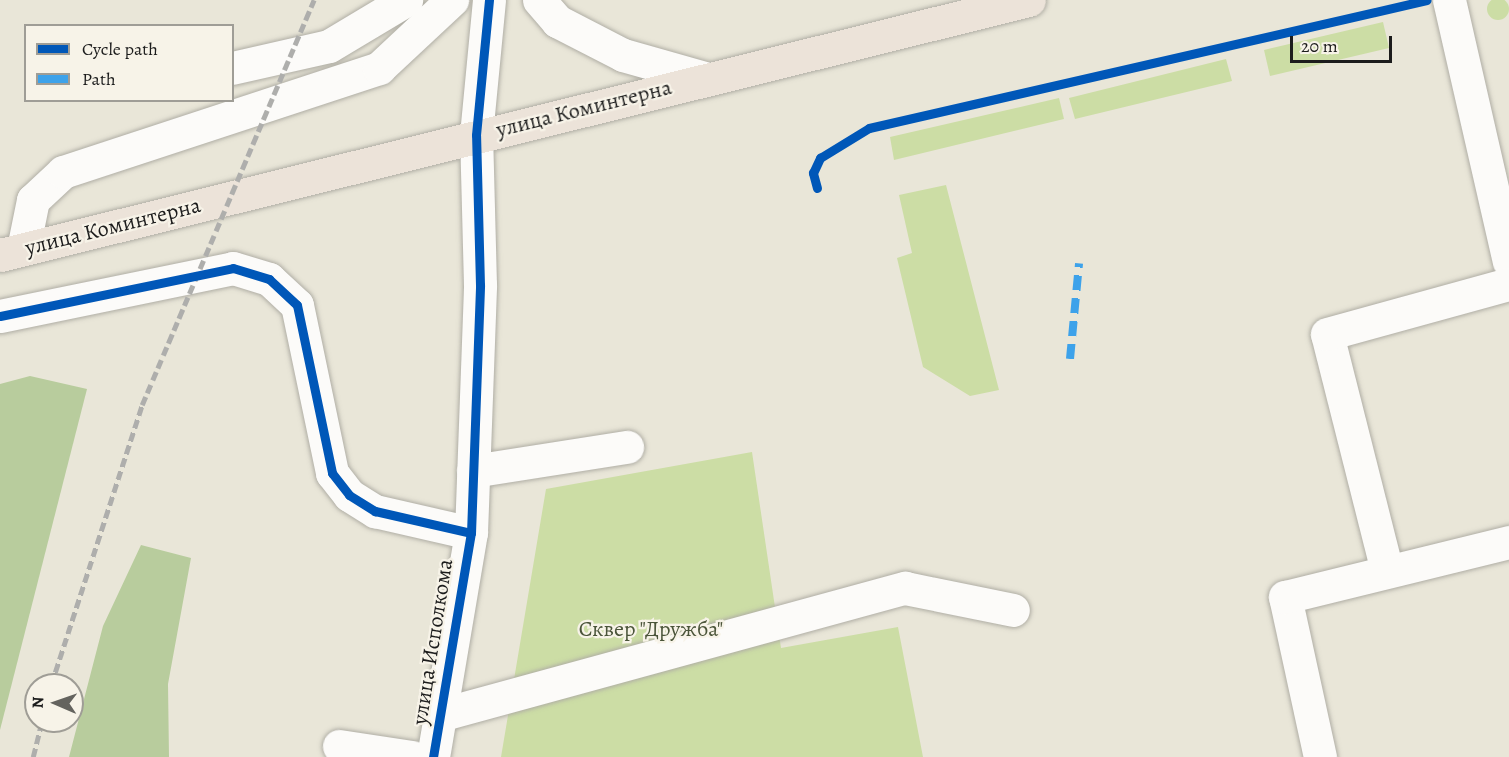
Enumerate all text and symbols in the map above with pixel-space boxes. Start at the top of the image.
legend [24,24,234,102]
scale bar [1293,24,1395,62]
text: 20 m [1301,34,1338,58]
text: Cycle path [82,37,158,61]
text: Path [82,67,116,91]
street label: улица Коминтерна [494,74,674,144]
street label: улица Коминтерна [23,192,203,262]
street label: улица Исполкома [407,557,459,727]
park label: Сквер "Дружба" [579,617,723,643]
north arrow [24,673,84,733]
text: N [27,696,49,709]

